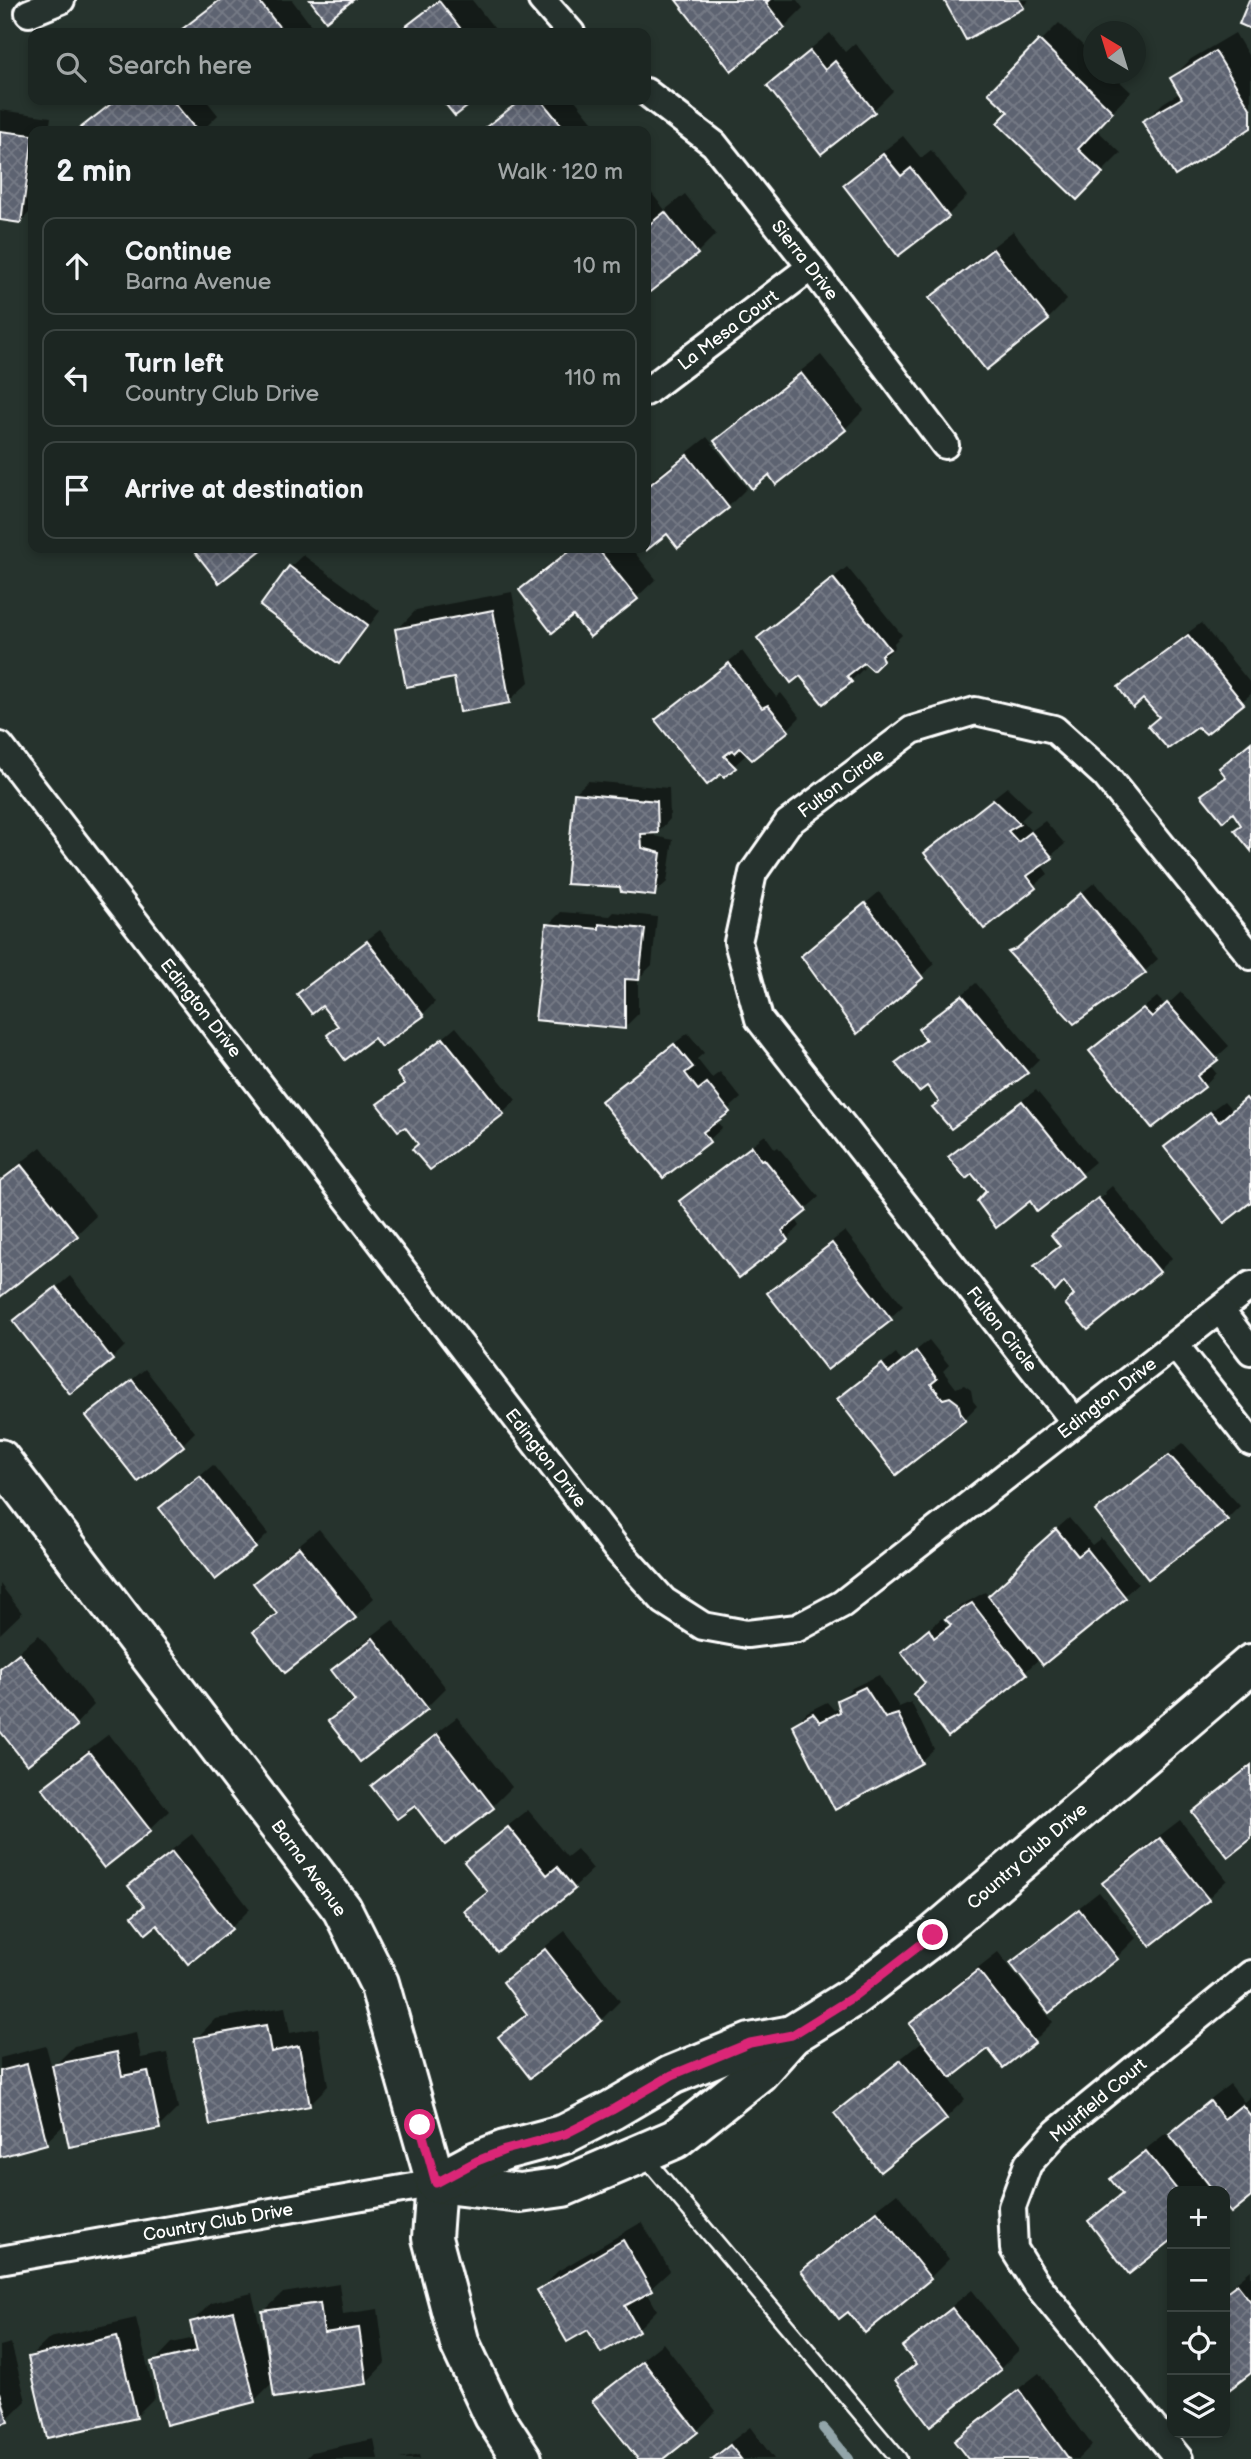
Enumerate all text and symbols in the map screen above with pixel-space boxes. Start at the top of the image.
north arrow [1083,21,1146,84]
search box [28,28,651,105]
icon: search [52,48,90,86]
text: Search here [108,51,252,82]
text: 2 min [56,154,132,190]
text: Walk · 120 m [498,158,623,186]
street label: Sierra Drive [767,216,843,305]
text: Continue [125,237,232,268]
icon: ahead [58,247,96,285]
text: 10 m [573,252,621,280]
text: Barna Avenue [125,268,271,296]
street label: La Mesa Court [674,286,783,375]
text: Turn left [125,349,224,380]
icon: left [58,359,96,397]
text: 110 m [564,364,621,392]
text: Country Club Drive [125,380,319,408]
icon: arrive [58,471,96,509]
text: Arrive at destination [125,475,364,506]
street label: Fulton Circle [794,744,889,823]
street label: Edington Drive [156,955,246,1062]
street label: Fulton Circle [962,1283,1042,1376]
street label: Edington Drive [1054,1353,1161,1443]
street label: Edington Drive [501,1405,591,1512]
street label: Country Club Drive [963,1798,1092,1914]
street label: Barna Avenue [266,1816,351,1921]
route end [917,1919,948,1950]
street label: Muirfield Court [1046,2054,1151,2147]
route start [404,2109,435,2140]
map controls [1167,2186,1230,2438]
button: + [1167,2186,1230,2249]
street label: Country Club Drive [141,2199,295,2246]
button: − [1167,2249,1230,2312]
button: locate [1167,2312,1230,2375]
button: layers [1167,2375,1230,2438]

